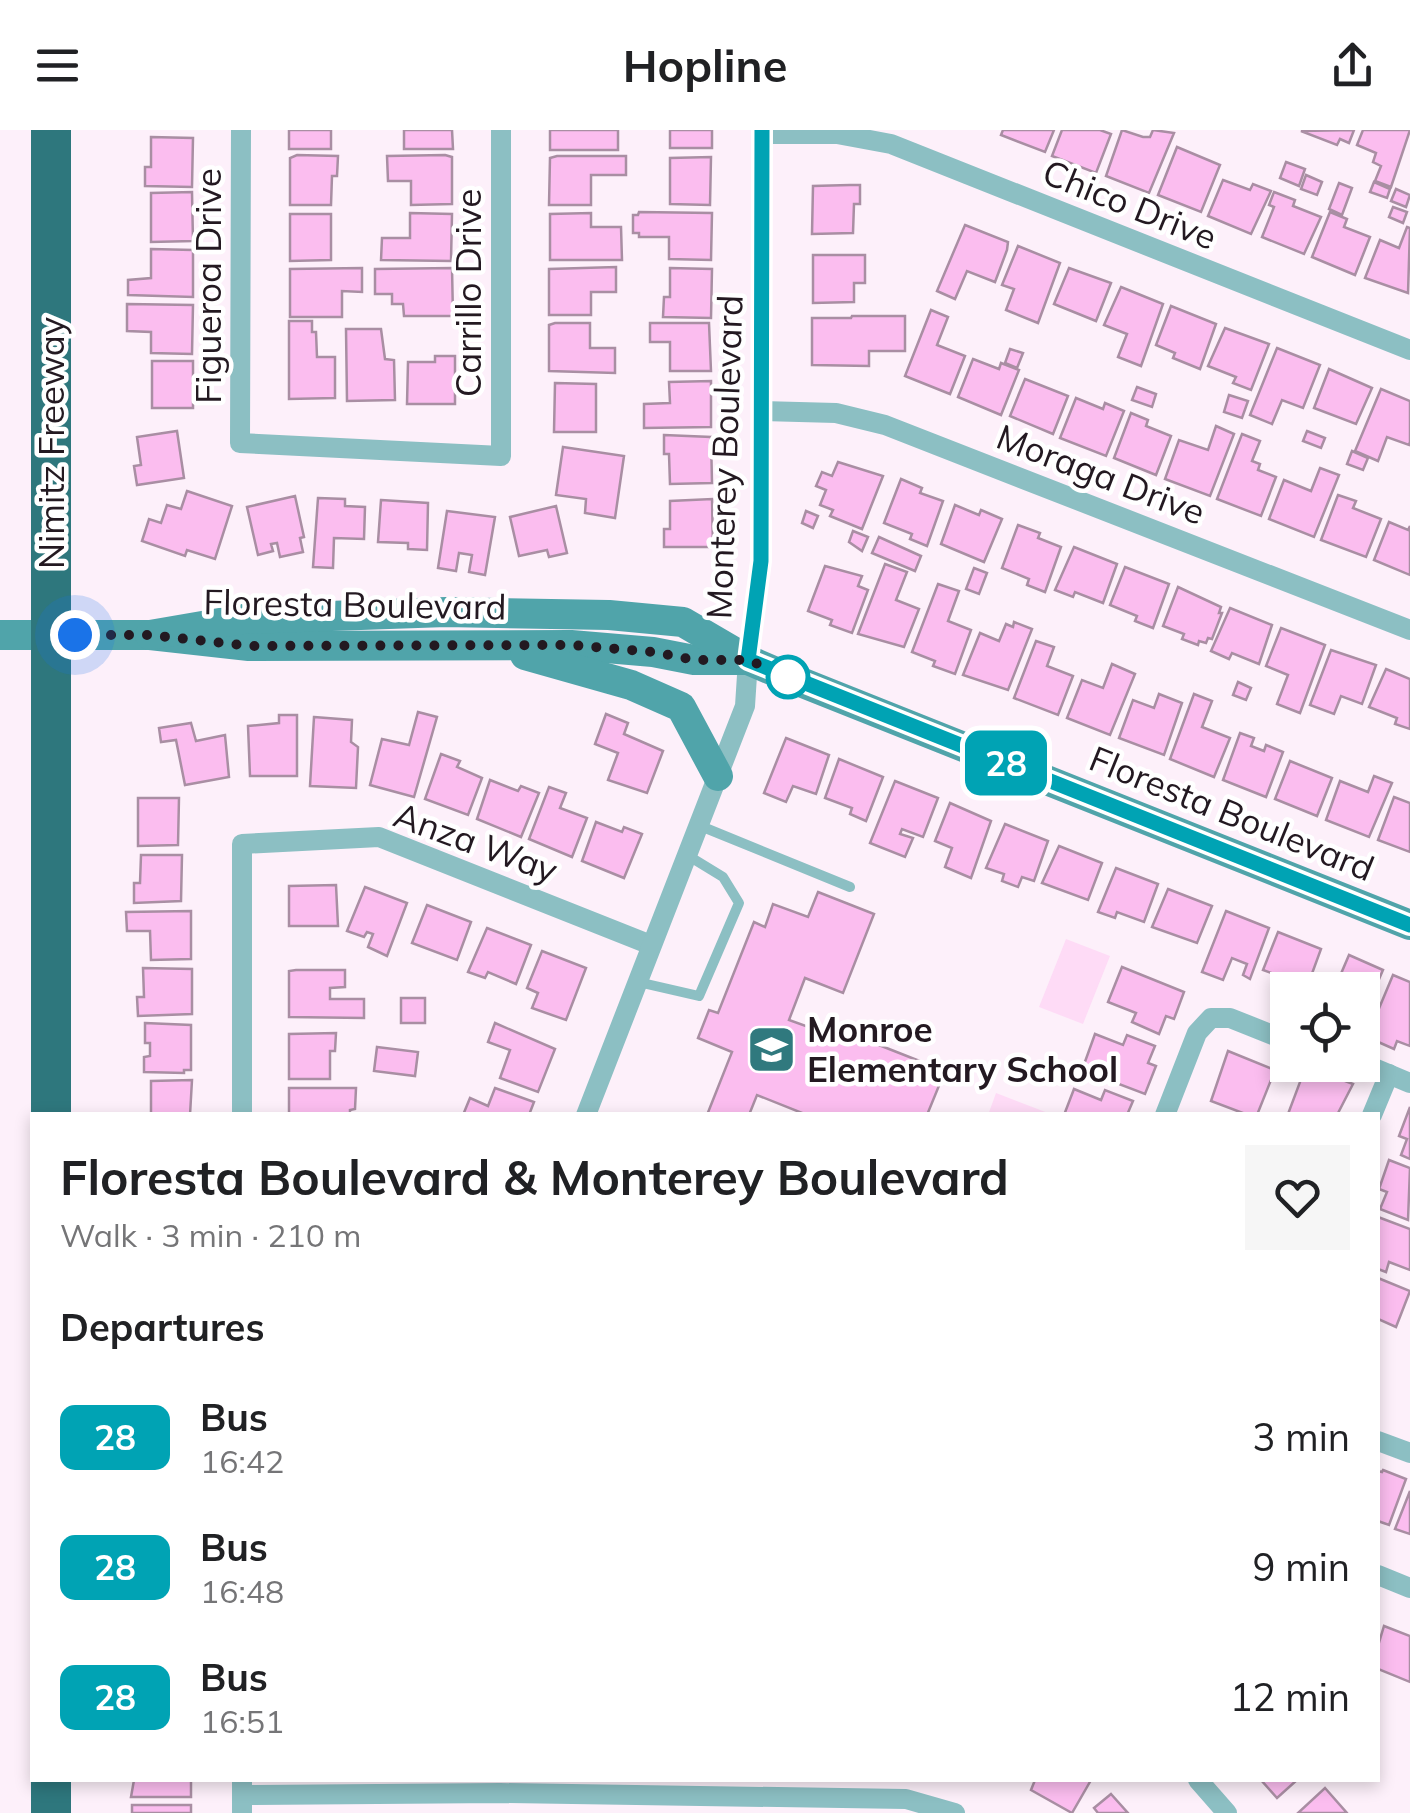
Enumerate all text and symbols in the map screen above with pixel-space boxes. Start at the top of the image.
text: Hopline [623,37,787,93]
icon: menu [30,38,85,93]
icon: share [1325,38,1380,93]
street label: Chico Drive [1037,149,1223,259]
street label: Figueroa Drive [186,168,230,404]
street label: Carrillo Drive [446,189,490,397]
street label: Monterey Boulevard [696,294,752,620]
street label: Nimitz Freeway [29,316,73,569]
street label: Moraga Drive [991,414,1211,534]
street label: Floresta Boulevard [203,579,507,629]
your location [50,610,100,660]
unlabelled marker [767,656,809,698]
line badge: 28 [961,730,1051,796]
street label: Floresta Boulevard [1083,736,1381,890]
text: 28 [985,741,1027,785]
street label: Anza Way [388,792,564,892]
map controls [1270,972,1380,1082]
button: locate [1270,972,1380,1082]
place label: Monroe Elementary School [807,1007,1118,1091]
school or university icon: Monroe Elementary School [746,1023,798,1075]
button: heart [1245,1145,1350,1250]
text: Floresta Boulevard & Monterey Boulevard [60,1147,1009,1207]
text: Walk · 3 min · 210 m [60,1215,361,1255]
text: Departures [60,1303,264,1351]
text: Bus [200,1393,268,1441]
text: 3 min [1253,1413,1350,1461]
text: 28 [94,1415,136,1459]
text: 16:42 [200,1441,284,1481]
text: Bus [200,1523,268,1571]
text: 9 min [1253,1543,1350,1591]
text: 28 [94,1545,136,1589]
text: 16:48 [200,1571,284,1611]
text: Bus [200,1653,268,1701]
text: 12 min [1230,1673,1350,1721]
text: 28 [94,1675,136,1719]
text: 16:51 [200,1701,284,1741]

